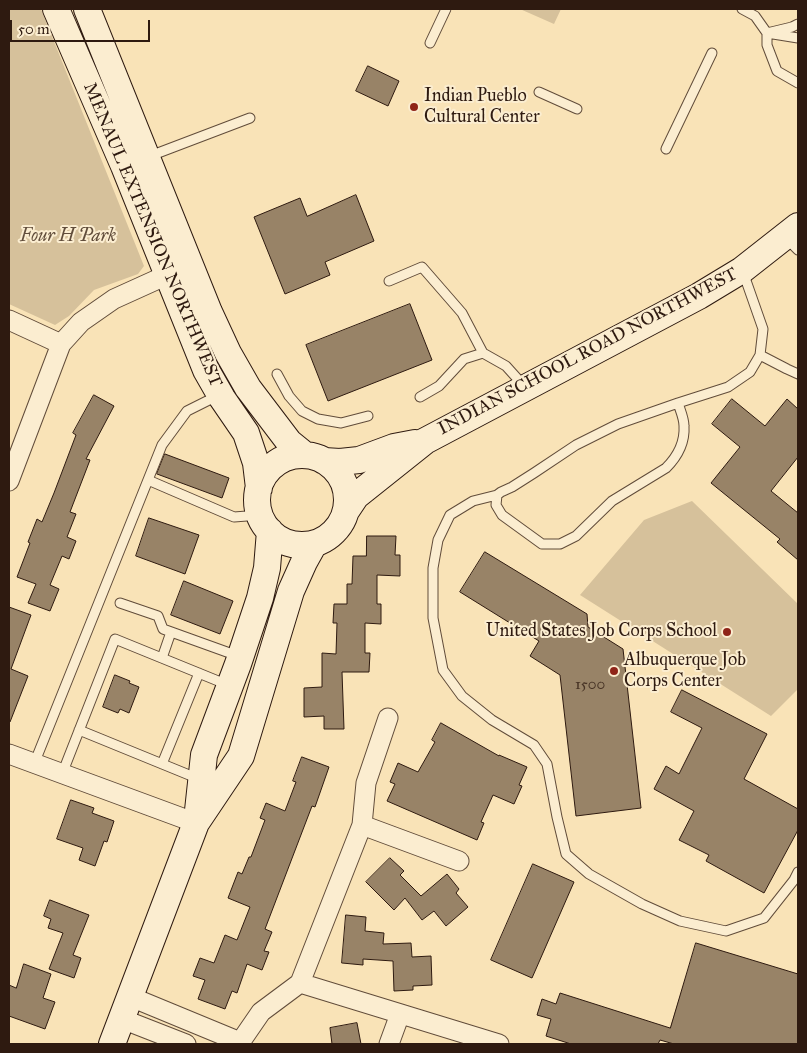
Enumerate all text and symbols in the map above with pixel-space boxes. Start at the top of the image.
scale bar [12,10,152,42]
text: 50 m [18,20,50,38]
street label: MENAUL EXTENSION NORTHWEST [78,80,226,390]
place label: Indian Pueblo Cultural Center [424,86,540,128]
marker: Indian Pueblo Cultural Center [408,101,420,113]
park label: Four H Park [20,226,116,248]
street label: INDIAN SCHOOL ROAD NORTHWEST [435,264,741,440]
place label: United States Job Corps School [486,621,717,643]
marker: United States Job Corps School [721,626,733,638]
place label: Albuquerque Job Corps Center [624,650,746,692]
marker: Albuquerque Job Corps Center [608,665,620,677]
house number: 1500 [575,676,605,694]

